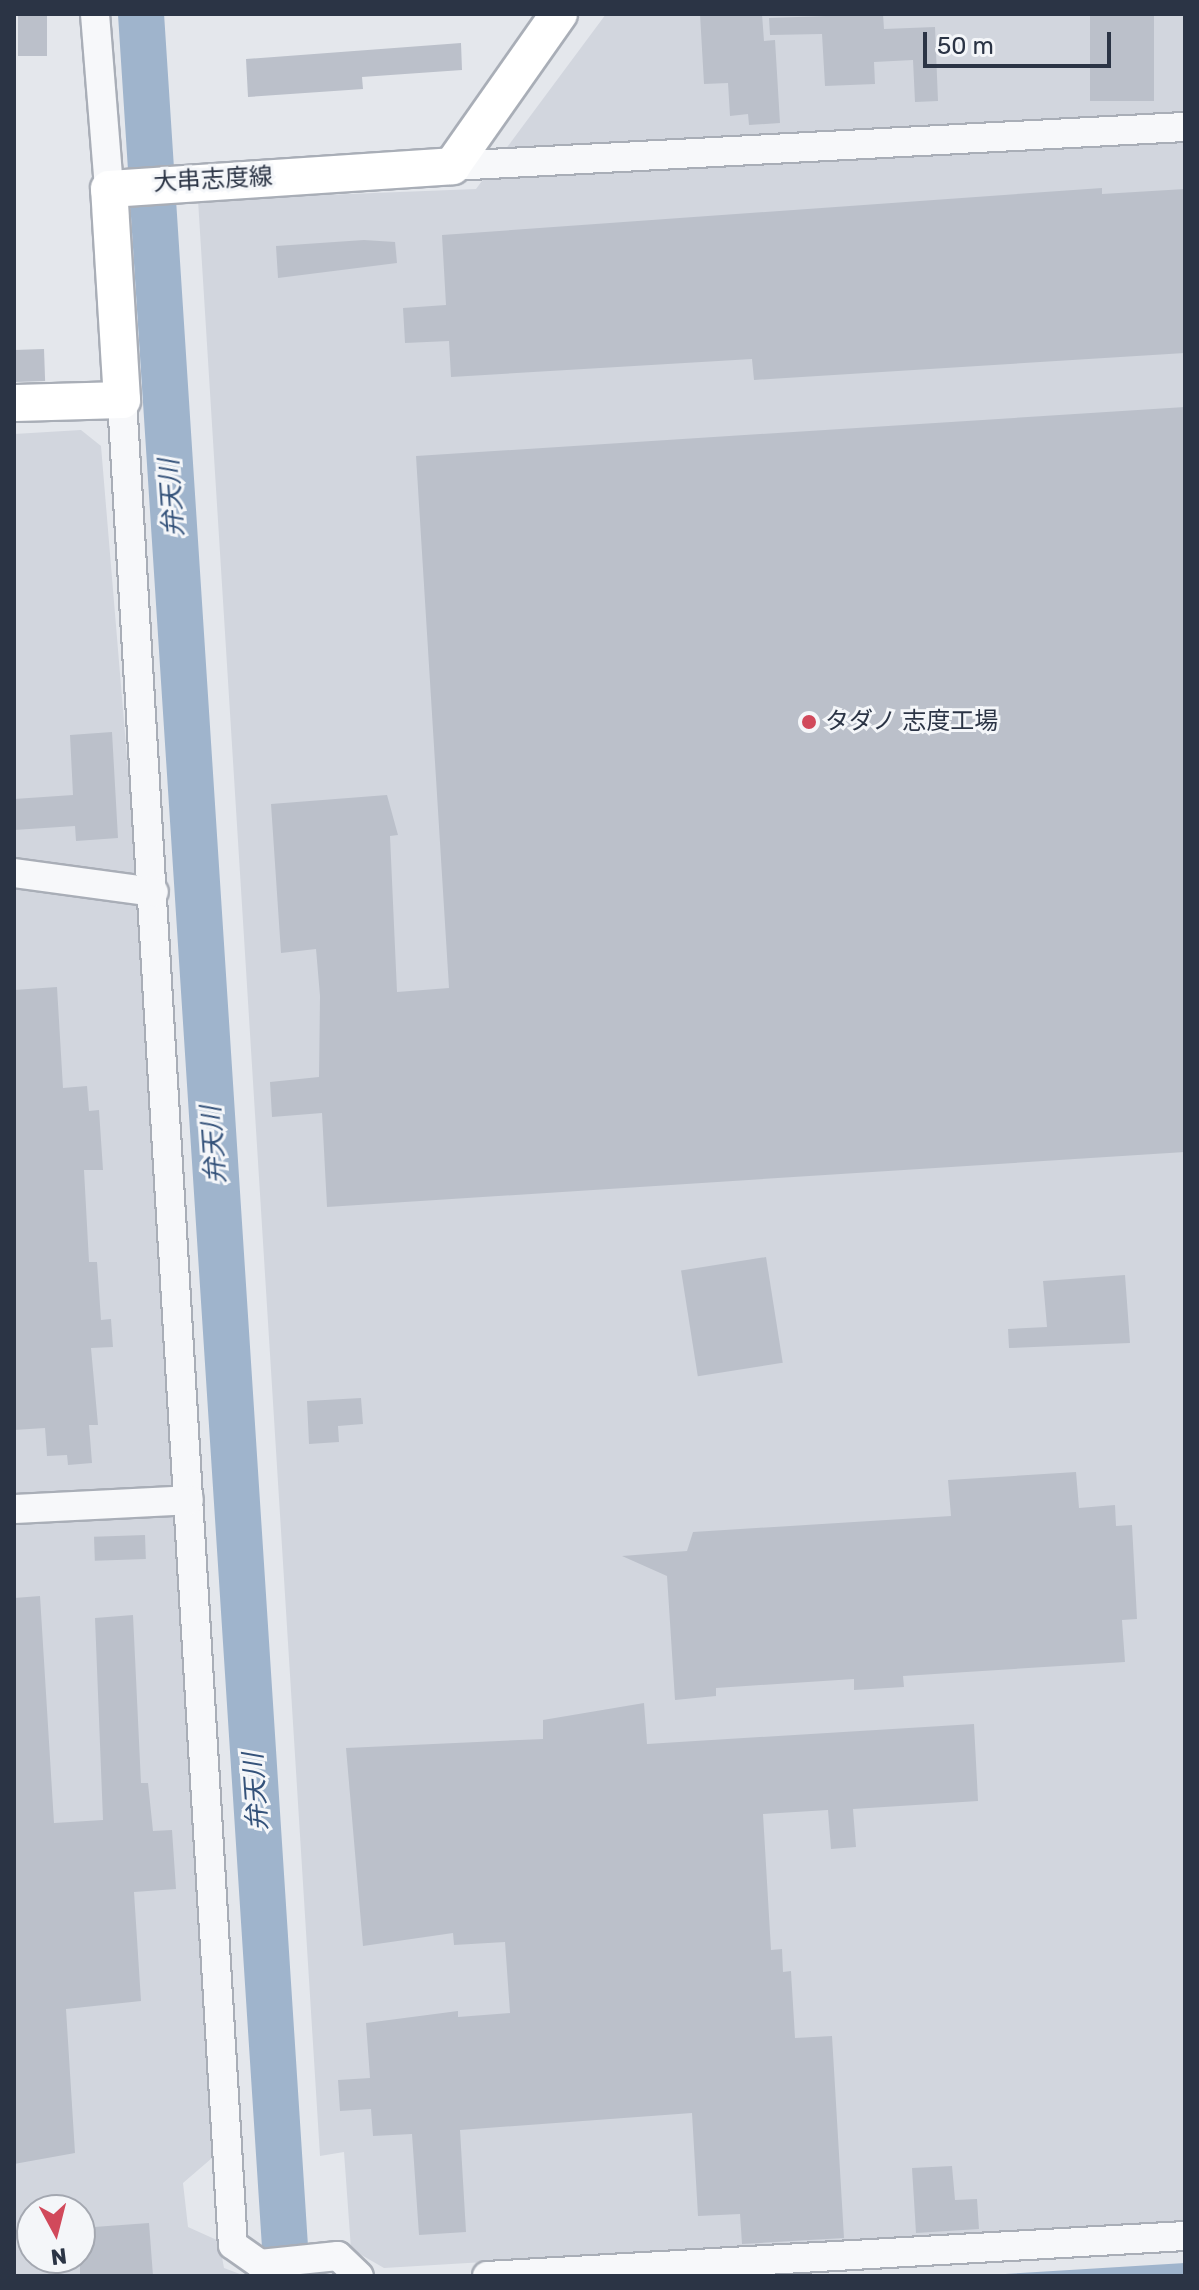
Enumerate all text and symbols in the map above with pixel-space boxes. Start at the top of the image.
scale bar [927,16,1115,66]
text: 50 m [937,32,994,60]
street label: 大串志度線 [152,162,274,198]
water label: 弁天川 [154,458,190,538]
place label: タダノ 志度工場 [825,708,999,736]
marker: タダノ 志度工場 [800,713,818,731]
water label: 弁天川 [196,1105,232,1185]
water label: 弁天川 [238,1752,274,1832]
north arrow [16,2194,96,2274]
text: N [49,2242,68,2271]

